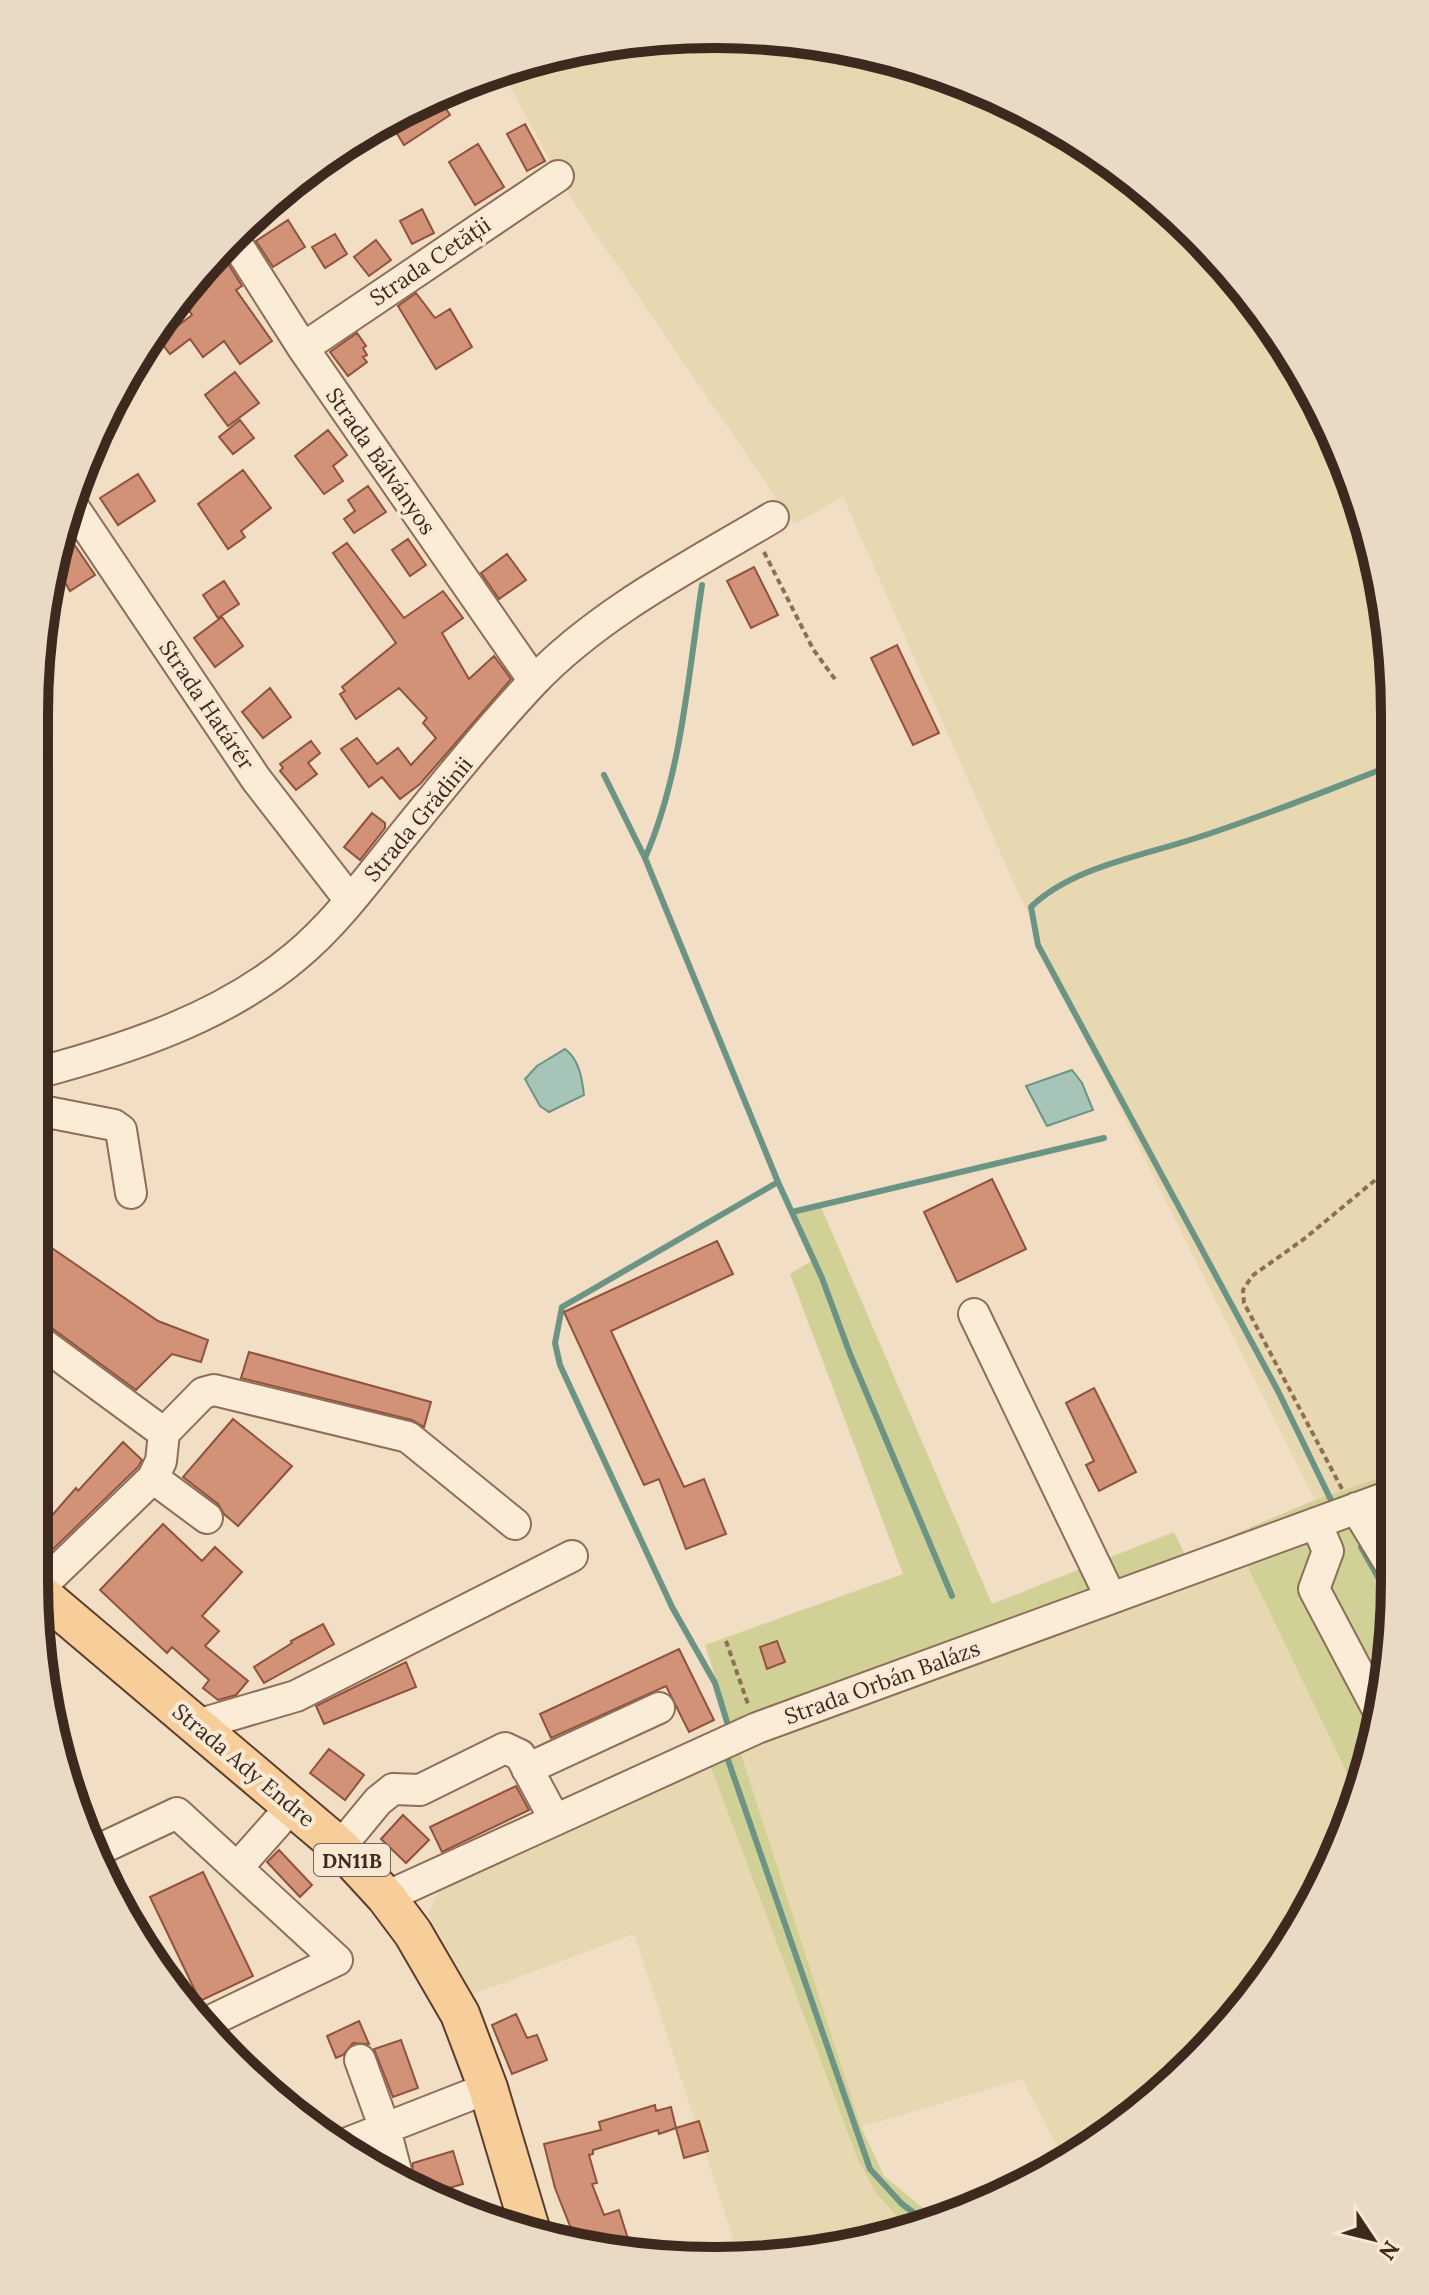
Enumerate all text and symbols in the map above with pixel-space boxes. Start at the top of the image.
street label: Strada Cetății [364,210,496,312]
street label: Strada Bálványos [320,382,442,540]
street label: Strada Határér [153,635,261,776]
street label: Strada Grădinii [358,751,478,887]
street label: Strada Orbán Balázs [780,1634,984,1730]
street label: Strada Ady Endre [167,1697,321,1833]
road number: DN11B [314,1844,390,1876]
north arrow [1333,2199,1413,2279]
text: N [1373,2235,1406,2265]

